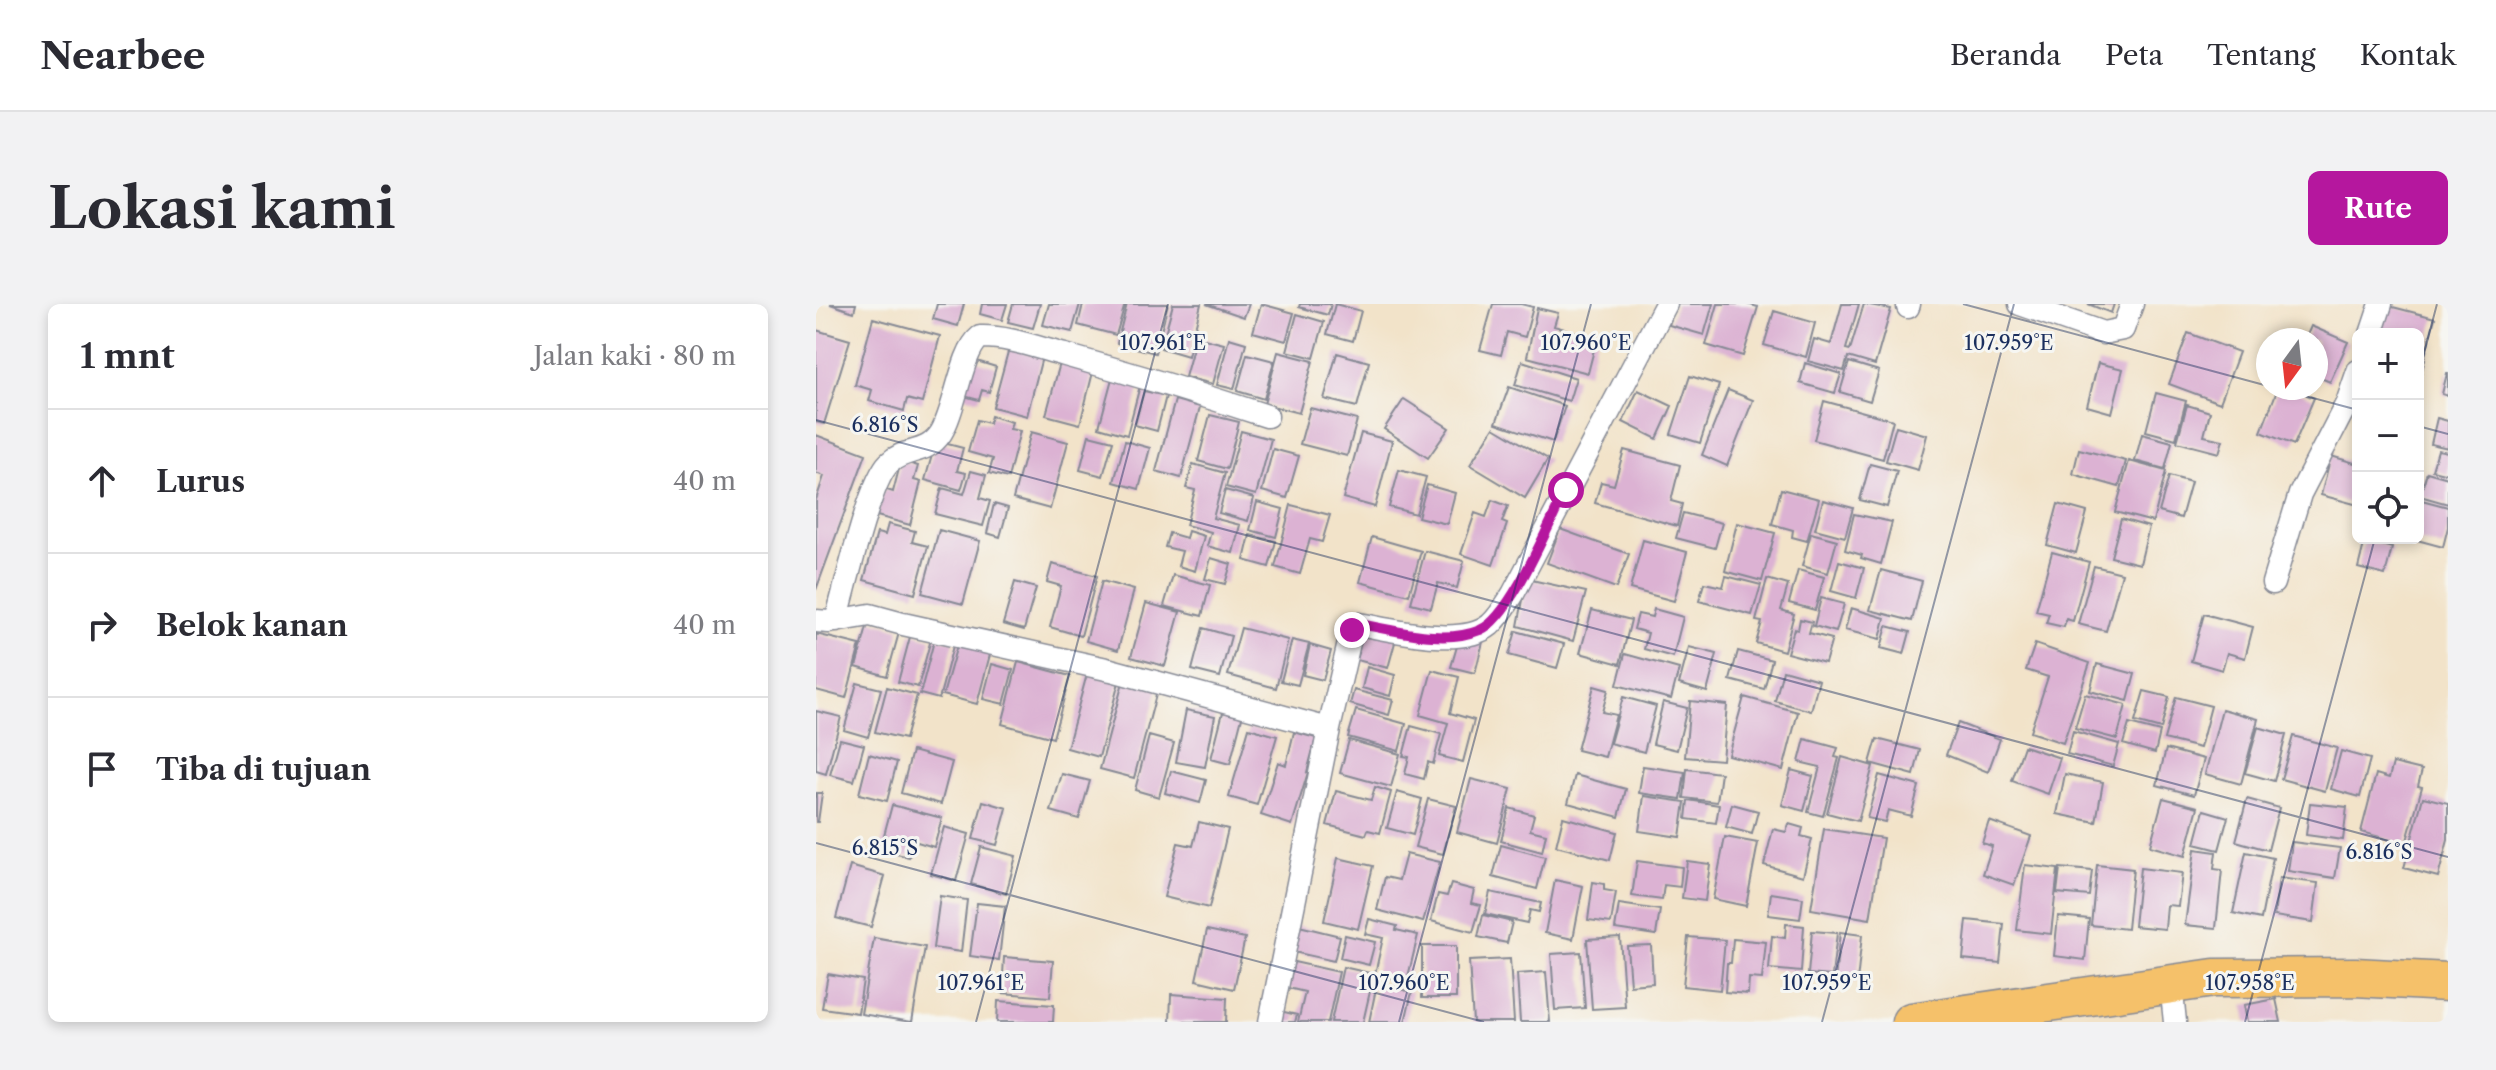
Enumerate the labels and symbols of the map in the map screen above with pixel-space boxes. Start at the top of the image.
north arrow [2256,328,2328,400]
text: 107.961°E [1120,331,1206,355]
text: 107.960°E [1540,331,1632,355]
text: 107.959°E [1964,331,2054,355]
text: 6.816°S [851,413,919,437]
route start [1548,472,1584,508]
route end [1334,612,1370,648]
text: 6.815°S [852,836,918,860]
text: 6.816°S [2345,840,2413,864]
text: 107.961°E [938,971,1024,995]
text: 107.960°E [1358,971,1450,995]
text: 107.959°E [1782,971,1872,995]
text: 107.958°E [2205,971,2295,995]

